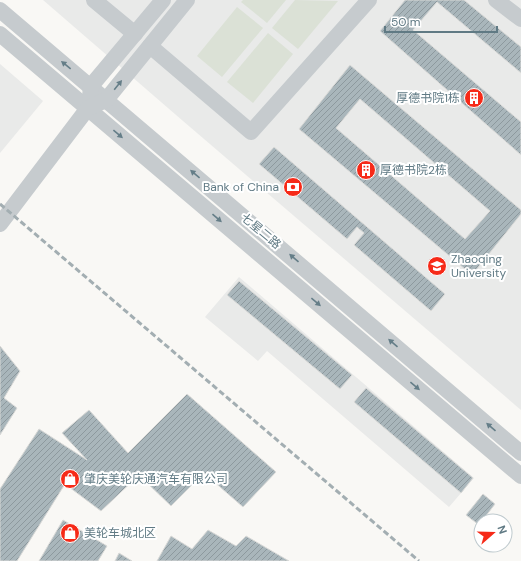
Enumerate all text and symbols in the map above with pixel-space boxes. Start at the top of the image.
scale bar [385,8,497,34]
text: 50 m [391,14,420,30]
one-way arrow [61,61,72,70]
one-way arrow [114,80,123,91]
building icon: 厚德书院1栋 [463,87,485,109]
place label: 厚德书院1栋 [396,90,460,106]
one-way arrow [113,129,123,138]
building icon: 厚德书院2栋 [355,159,377,181]
place label: 厚德书院2栋 [380,162,447,178]
one-way arrow [189,170,200,179]
bank icon: Bank of China [282,176,304,198]
place label: Bank of China [203,179,279,195]
street label: 七星二路 [237,209,285,253]
one-way arrow [212,213,221,222]
place label: Zhaoqing University [451,251,507,281]
one-way arrow [288,254,299,263]
school or university icon: Zhaoqing University [426,255,448,277]
one-way arrow [310,298,321,307]
one-way arrow [387,338,398,347]
one-way arrow [410,382,420,391]
one-way arrow [486,423,497,432]
shop icon: 肇庆美轮庆通汽车有限公司 [59,468,81,490]
place label: 肇庆美轮庆通汽车有限公司 [84,471,228,487]
north arrow [473,513,513,553]
shop icon: 美轮车城北区 [59,522,81,544]
text: N [494,523,510,536]
place label: 美轮车城北区 [84,525,156,541]

